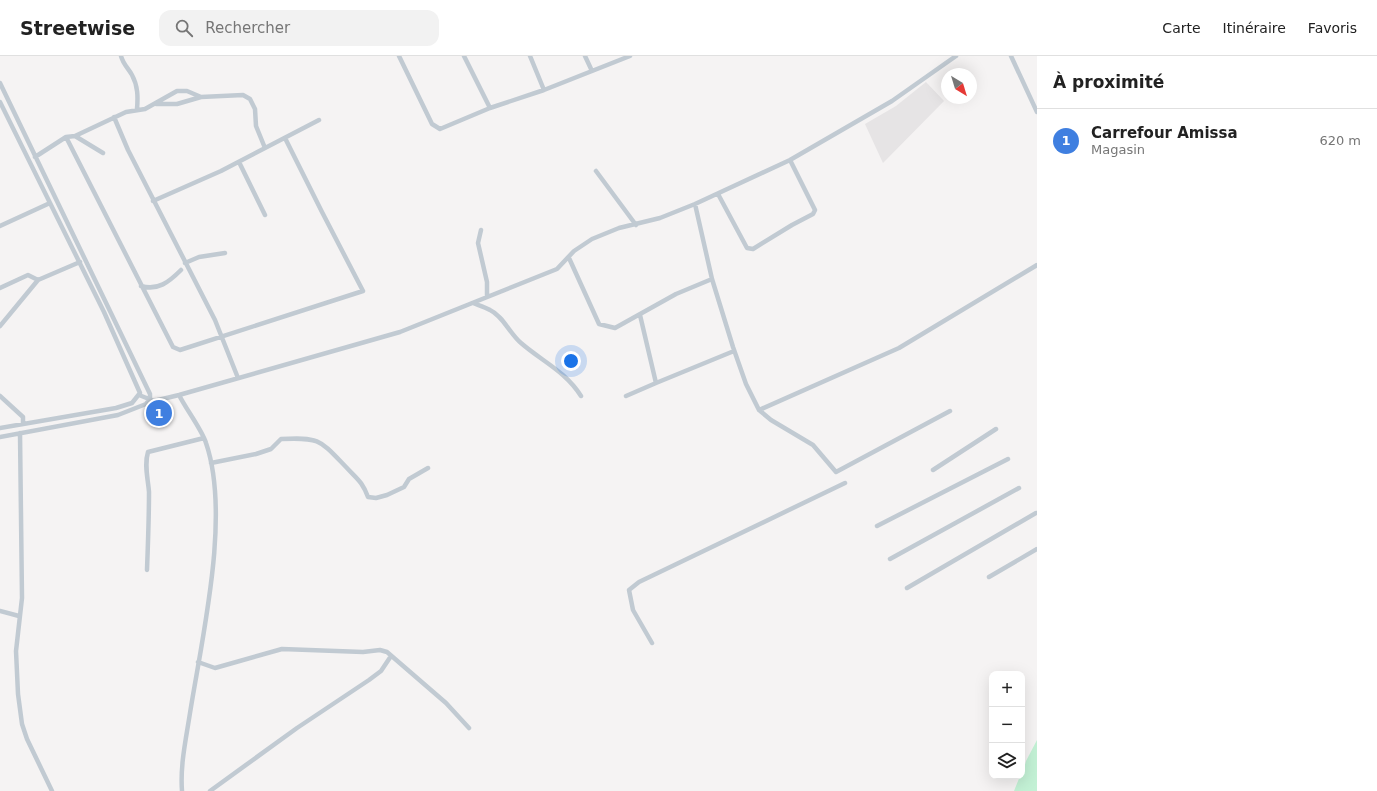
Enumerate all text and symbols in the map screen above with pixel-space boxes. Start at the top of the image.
search box [159,10,439,46]
text: Streetwise [20,17,135,39]
icon: search [173,17,195,39]
text: Rechercher [205,19,290,37]
text: Carte [1162,20,1201,36]
text: Itinéraire [1223,20,1286,36]
text: Favoris [1308,20,1357,36]
north arrow [941,68,977,104]
text: À proximité [1053,72,1164,92]
text: Carrefour Amissa [1091,124,1238,142]
text: 1 [1061,133,1071,148]
text: 620 m [1319,133,1361,148]
text: Magasin [1091,142,1145,157]
your location [561,351,581,371]
pin: 1 [146,398,172,428]
map controls [989,671,1025,779]
button: + [989,671,1025,707]
button: − [989,707,1025,743]
button: layers [989,743,1025,779]

